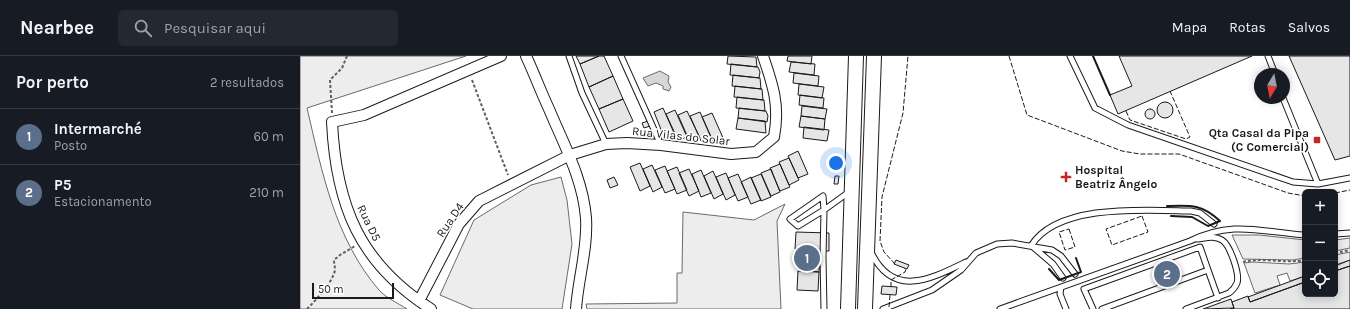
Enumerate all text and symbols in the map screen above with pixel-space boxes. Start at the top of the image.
search box [118,10,398,46]
text: Nearbee [20,17,94,39]
icon: search [132,17,154,39]
text: Pesquisar aqui [164,19,266,37]
text: Mapa [1172,19,1207,36]
text: Rotas [1229,19,1266,36]
text: Salvos [1288,19,1330,36]
north arrow [1254,68,1290,104]
text: Por perto [16,72,89,92]
text: 2 resultados [210,75,284,90]
text: Intermarché [54,120,142,138]
street label: Rua Vilas do Solar [631,124,731,148]
place label: Qta Casal da Pipa (C Comercial) [1209,126,1309,154]
text: 1 [27,129,31,144]
text: 60 m [254,129,284,144]
marker: Qta Casal da Pipa (C Comercial) [1312,135,1322,145]
text: Posto [54,138,87,153]
your location [826,153,846,173]
place label: Hospital Beatriz Ângelo [1075,163,1157,191]
marker: Hospital Beatriz Ângelo [1060,171,1072,183]
text: P5 [54,176,71,194]
text: 2 [25,185,33,200]
text: 210 m [249,185,284,200]
map controls [1302,189,1338,297]
button: + [1302,189,1338,225]
text: Estacionamento [54,194,152,209]
street label: Rua D4 [433,200,467,240]
street label: Rua D5 [354,203,384,244]
button: − [1302,225,1338,261]
pin: 1 [794,243,820,273]
pin: 2 [1154,259,1180,289]
button: locate [1302,261,1338,297]
scale bar [312,281,394,300]
text: 50 m [318,283,344,296]

